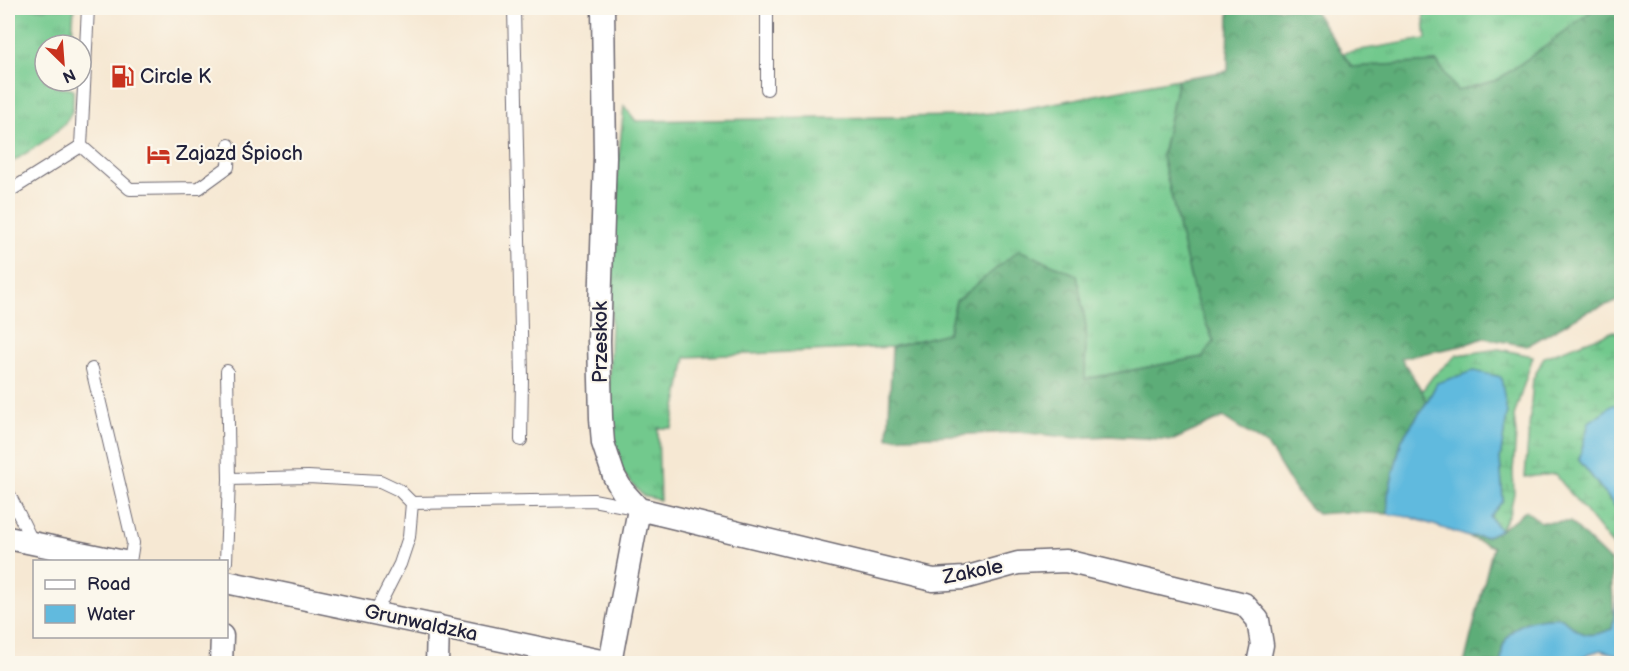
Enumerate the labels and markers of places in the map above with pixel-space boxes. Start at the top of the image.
fuel station icon: Circle K [109,64,135,90]
place label: Circle K [140,65,211,89]
hotel icon: Zajazd Śpioch [145,141,171,167]
place label: Zajazd Śpioch [175,141,303,166]

